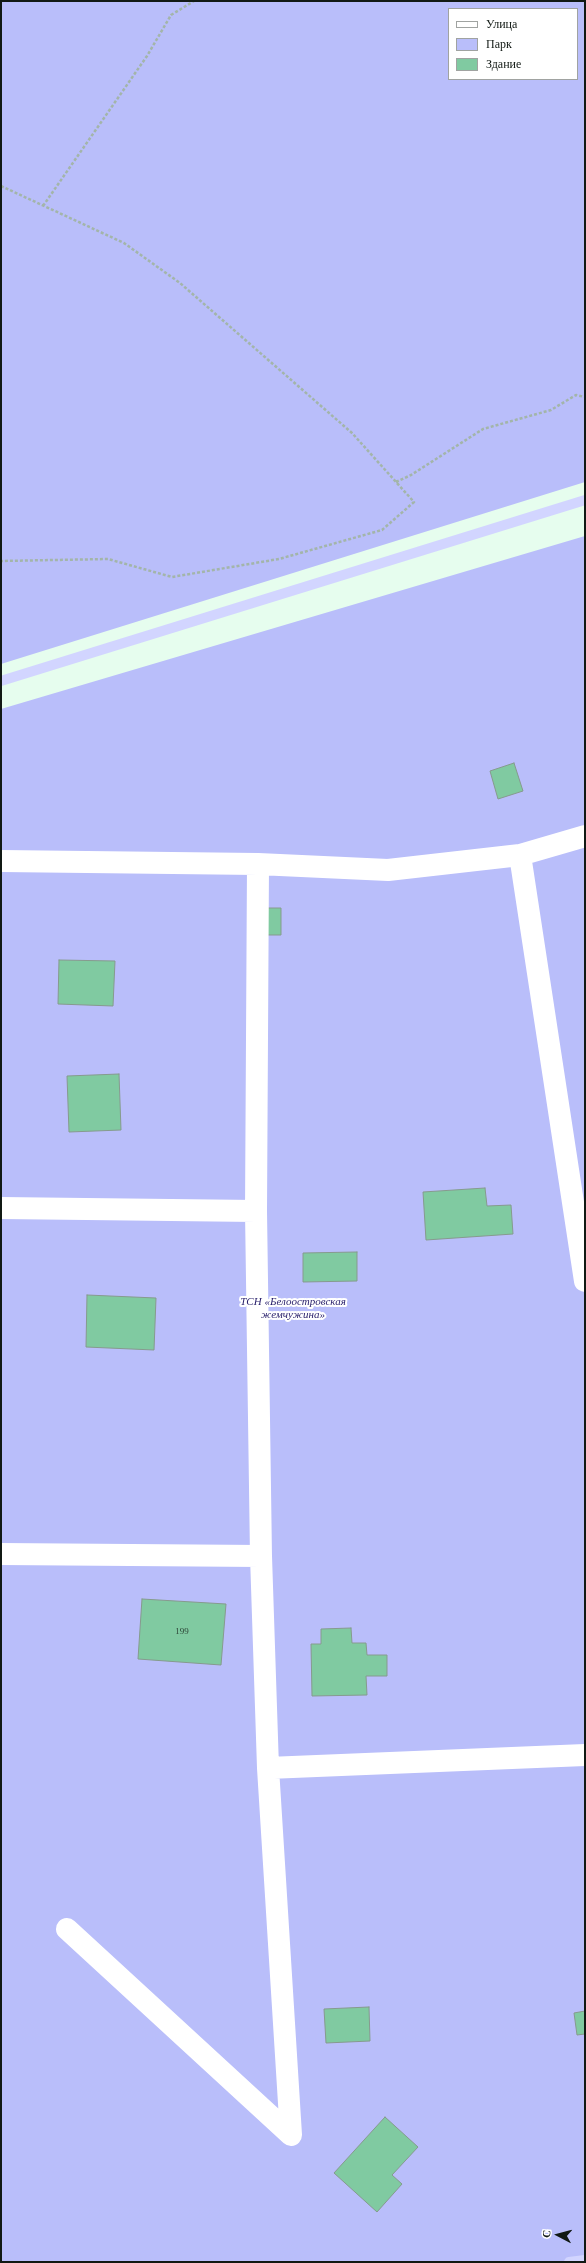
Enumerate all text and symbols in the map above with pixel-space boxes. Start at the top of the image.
legend [448,8,578,80]
text: Улица [486,17,517,31]
text: Парк [486,37,512,51]
text: Здание [486,57,521,71]
park label: ТСН «Белоостровская жемчужина» [240,1295,346,1321]
house number: 199 [175,1627,189,1637]
north arrow [538,2215,578,2255]
text: С [540,2229,552,2238]

